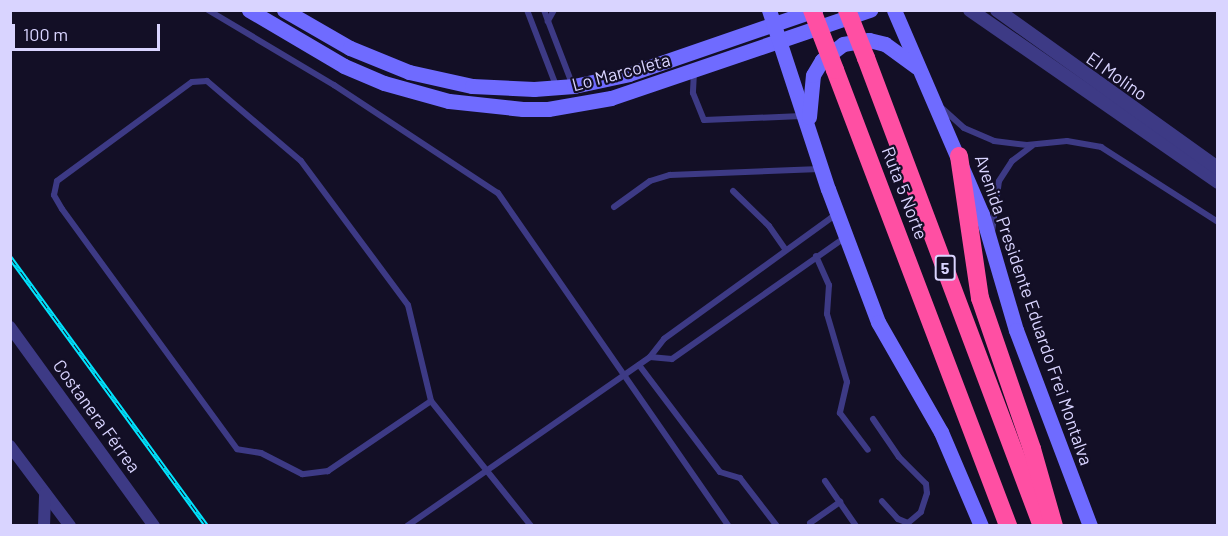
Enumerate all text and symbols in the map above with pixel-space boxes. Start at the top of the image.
scale bar [15,12,164,50]
text: 100 m [23,23,68,45]
street label: El Molino [1082,47,1152,105]
street label: Lo Marcoleta [570,49,672,95]
street label: Ruta 5 Norte [877,144,933,242]
street label: Avenida Presidente Eduardo Frei Montalva [971,152,1097,468]
road number: 5 [934,255,956,281]
street label: Costanera Férrea [49,355,145,477]

